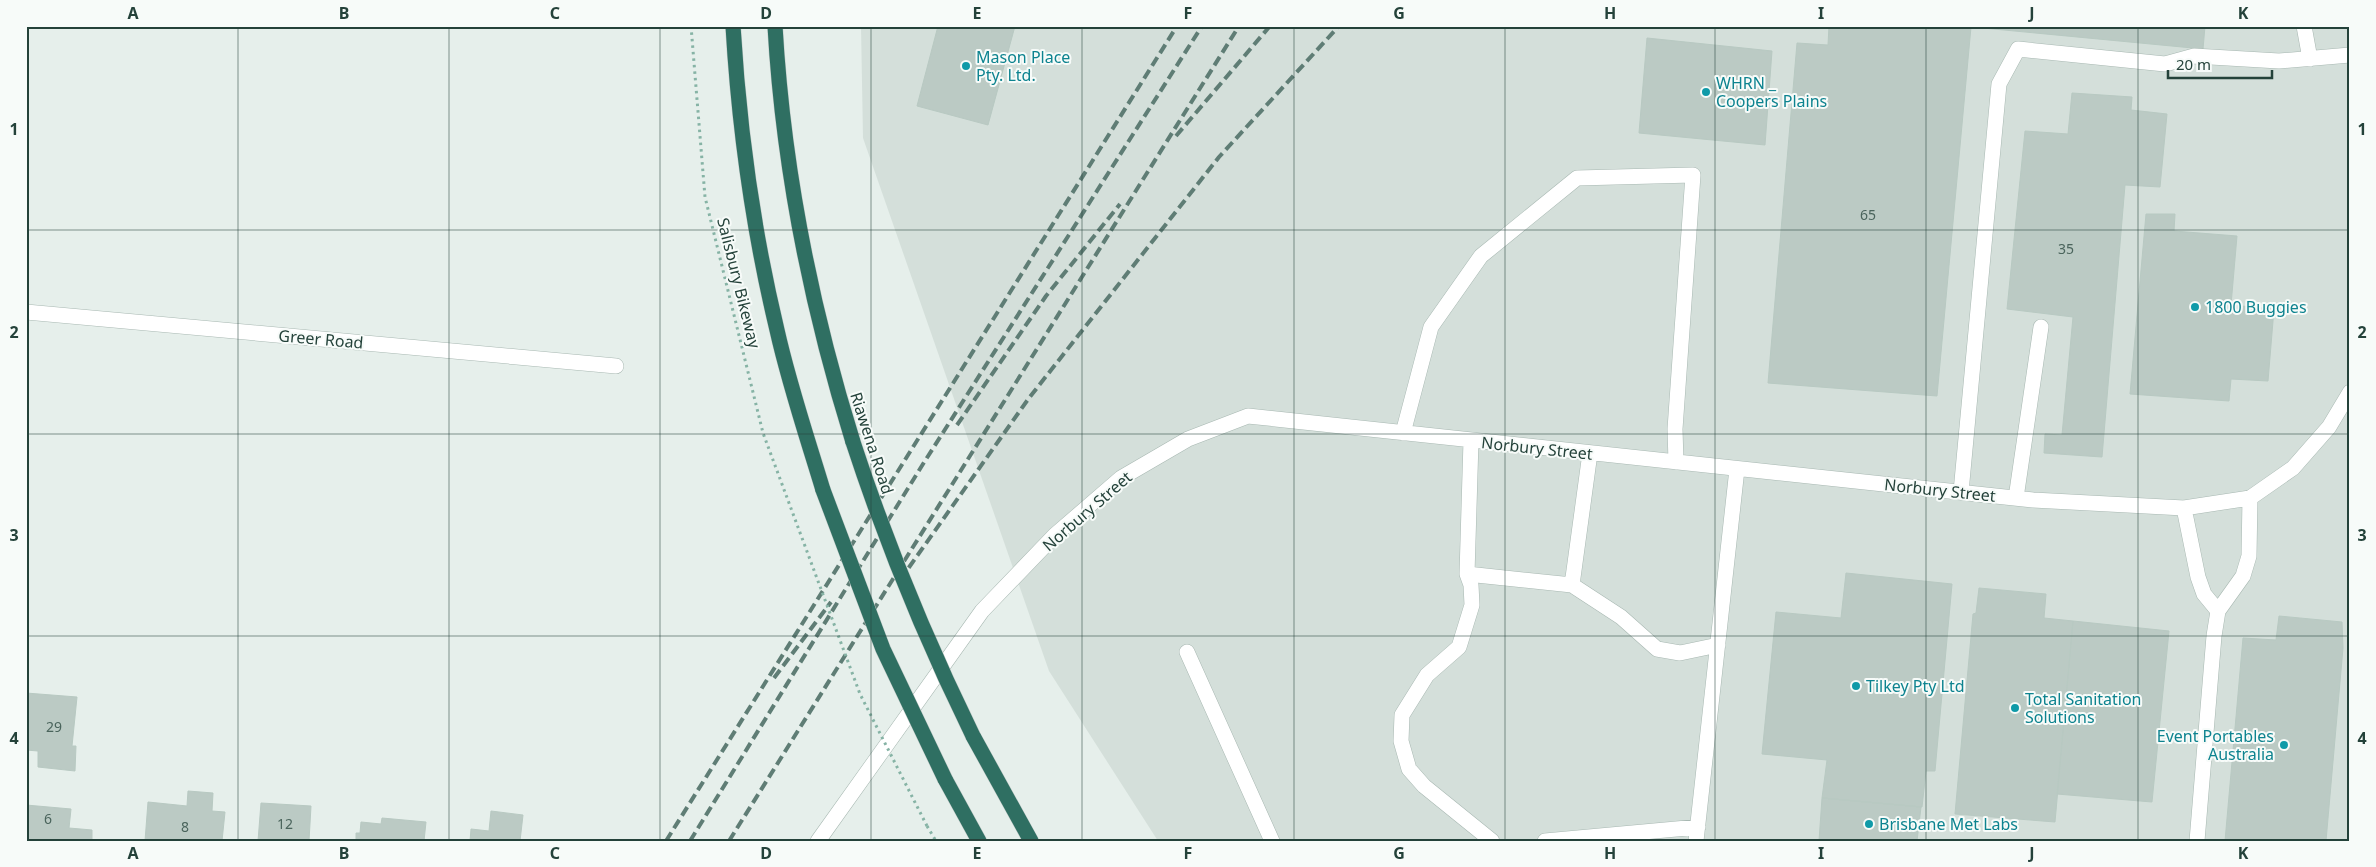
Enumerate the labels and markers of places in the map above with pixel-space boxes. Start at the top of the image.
place label: Mason Place Pty. Ltd. [976,46,1070,86]
marker: Mason Place Pty. Ltd. [960,60,972,72]
place label: WHRN _ Coopers Plains [1716,72,1827,112]
marker: WHRN _ Coopers Plains [1700,86,1712,98]
place label: 1800 Buggies [2205,296,2307,318]
marker: 1800 Buggies [2189,301,2201,313]
place label: Tilkey Pty Ltd [1866,675,1965,697]
marker: Tilkey Pty Ltd [1850,680,1862,692]
place label: Total Sanitation Solutions [2025,688,2142,728]
marker: Total Sanitation Solutions [2009,702,2021,714]
place label: Event Portables Australia [2157,725,2274,765]
marker: Event Portables Australia [2278,739,2290,751]
place label: Brisbane Met Labs [1879,813,2018,835]
marker: Brisbane Met Labs [1863,818,1875,830]

